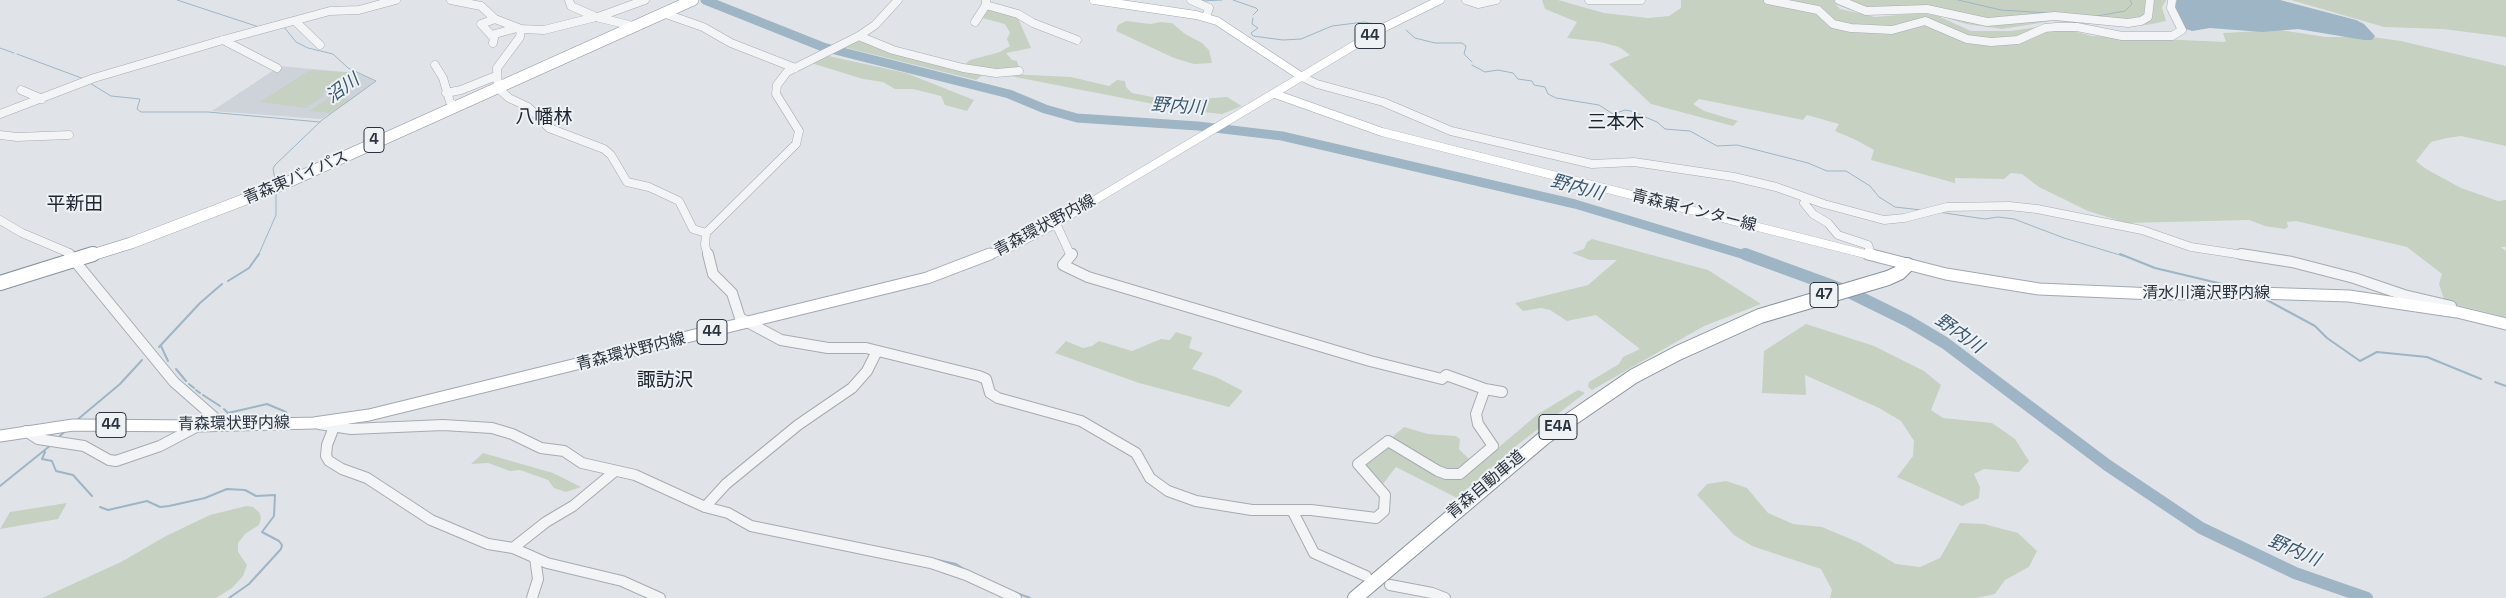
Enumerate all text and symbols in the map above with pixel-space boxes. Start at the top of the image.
road number: 44 [1355,24,1385,48]
water label: 沼川 [322,70,364,108]
water label: 野内川 [1150,94,1206,120]
district label: 八幡林 [516,107,572,129]
district label: 三本木 [1588,112,1644,134]
road number: 4 [364,128,384,152]
street label: 青森東バイパス [241,147,351,209]
water label: 野内川 [1548,171,1606,205]
street label: 青森東インター線 [1630,186,1758,236]
street label: 青森環状野内線 [991,191,1099,261]
district label: 平新田 [47,194,103,216]
road number: 47 [1810,282,1838,308]
street label: 清水川滝沢野内線 [2142,284,2270,304]
water label: 野内川 [1931,310,1987,358]
road number: 44 [697,320,727,344]
street label: 青森環状野内線 [574,329,688,375]
district label: 諏訪沢 [637,370,693,392]
road number: 44 [96,412,126,438]
street label: 青森環状野内線 [178,413,290,435]
road number: E4A [1539,414,1577,440]
street label: 青森自動車道 [1443,447,1529,523]
water label: 野内川 [2265,531,2323,571]

